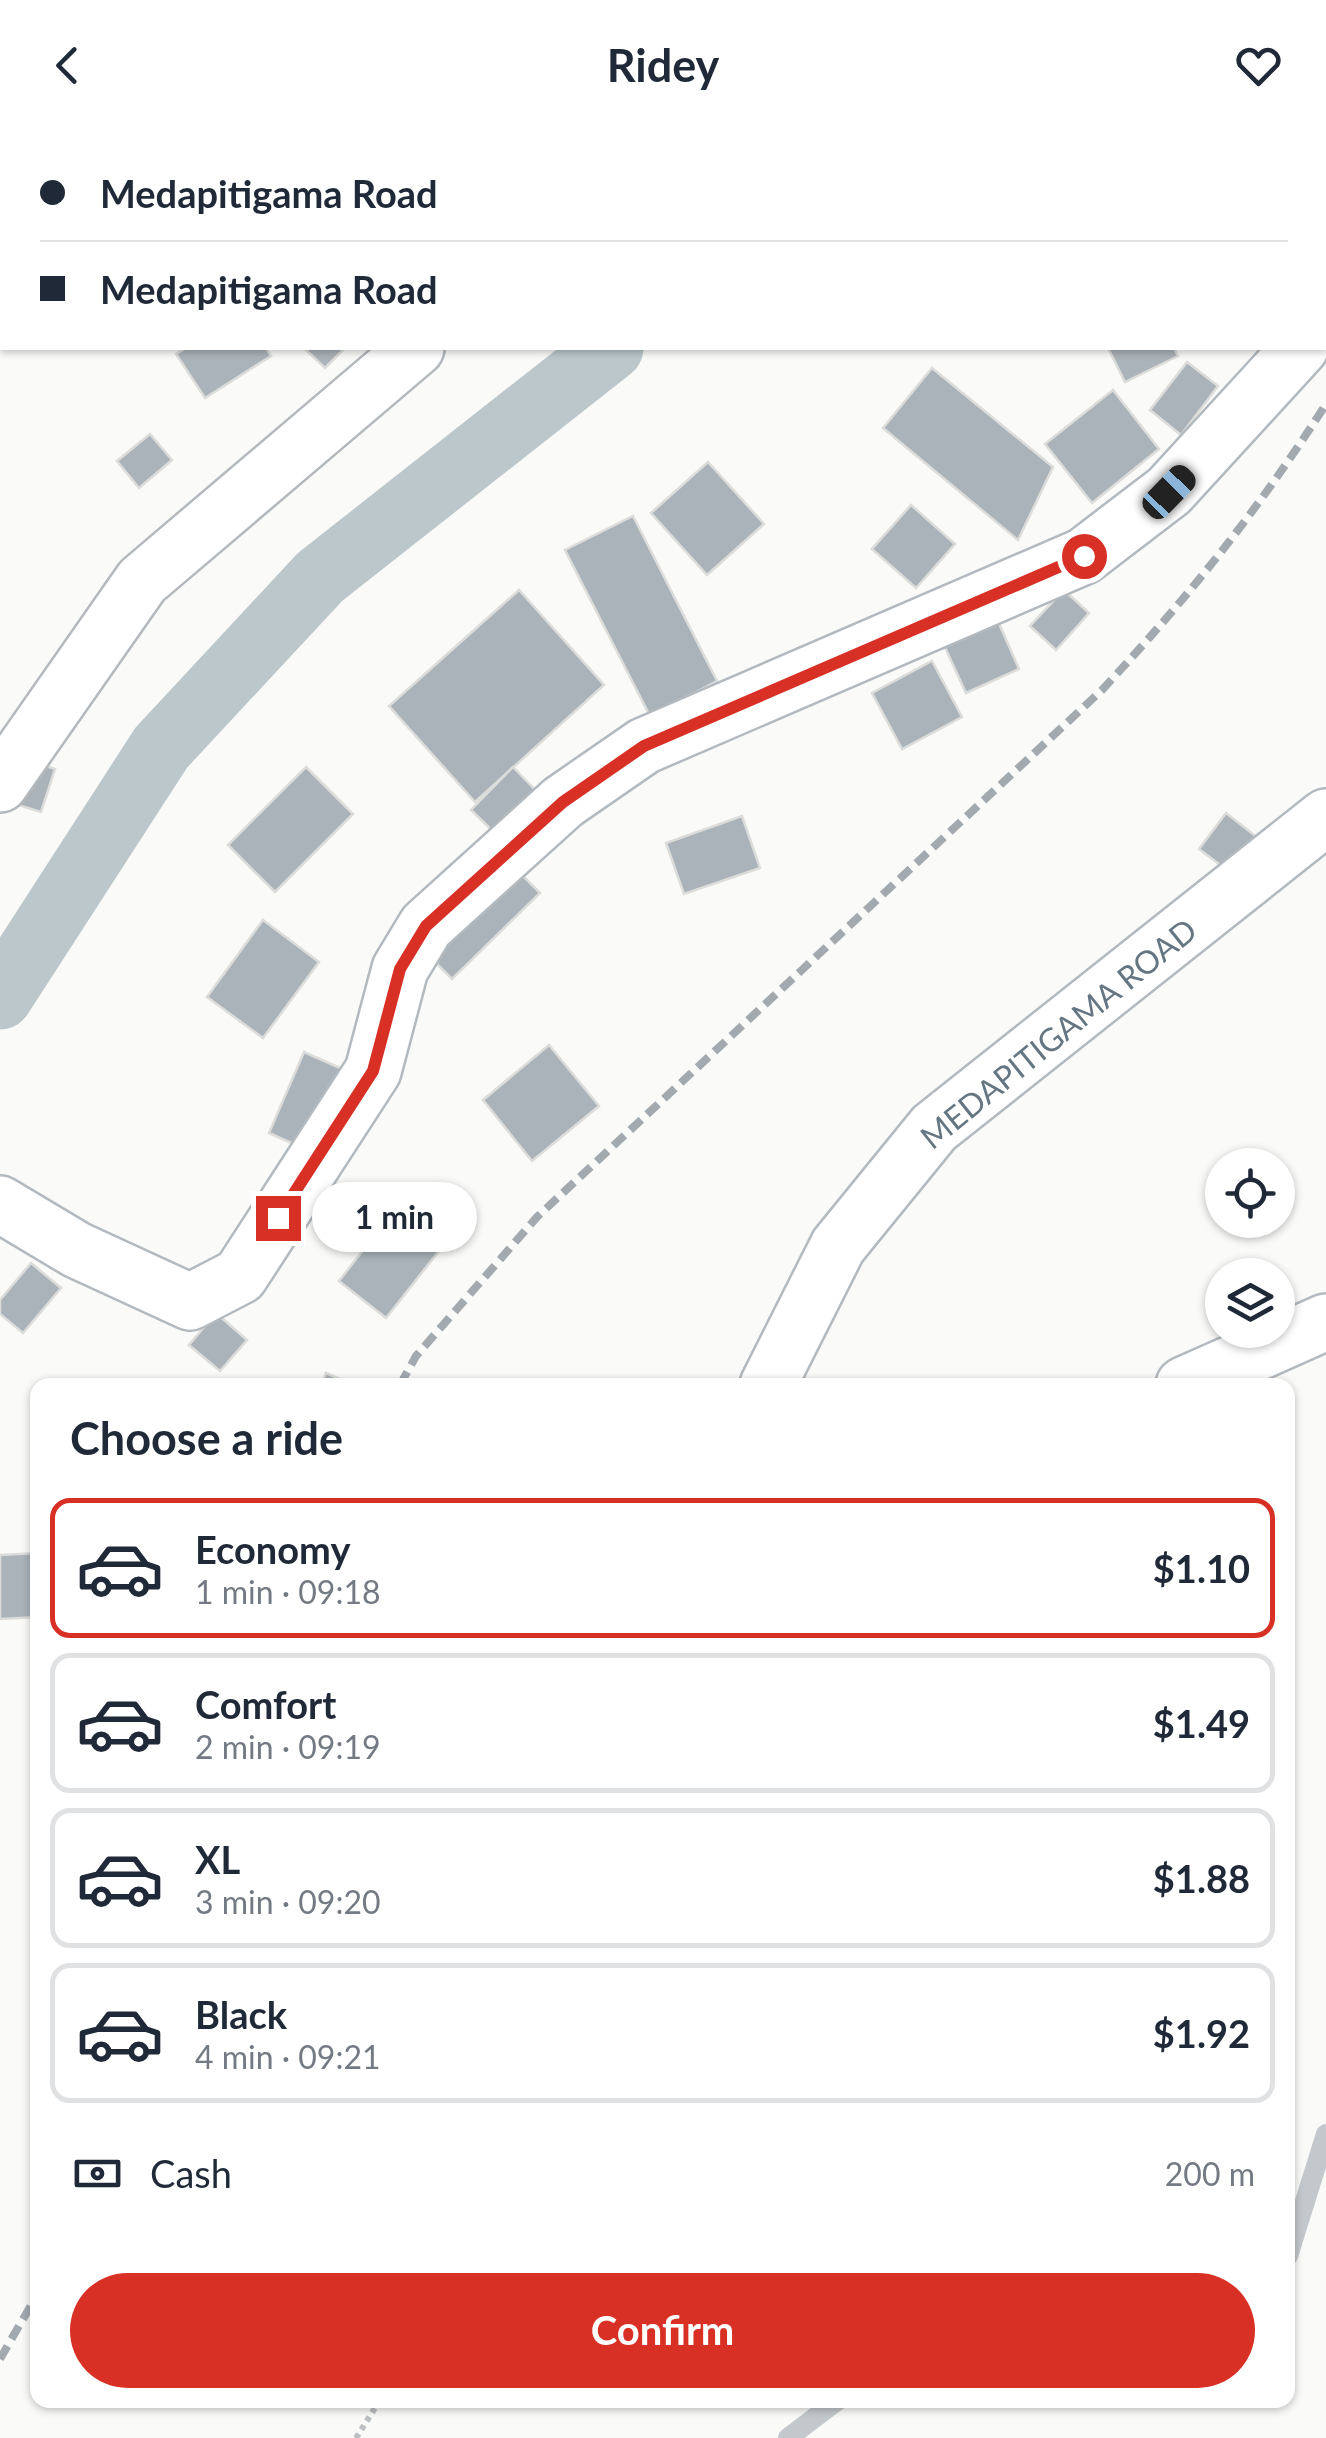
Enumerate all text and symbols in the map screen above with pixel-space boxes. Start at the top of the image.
icon: back [40,38,95,93]
text: Ridey [607,38,719,92]
icon: heart [1231,38,1286,93]
text: Medapitigama Road [100,170,438,216]
text: Medapitigama Road [100,266,438,312]
car [1137,460,1201,524]
route start [1062,534,1107,579]
street label: MEDAPITIGAMA ROAD [912,910,1204,1156]
map controls [1205,1148,1295,1348]
button: locate [1205,1148,1295,1238]
callout: 1 min [313,1183,478,1253]
route end [256,1196,301,1241]
text: 1 min [355,1197,434,1236]
button: layers [1205,1258,1295,1348]
text: Choose a ride [70,1411,343,1465]
icon: car [75,1523,165,1613]
text: Economy [195,1526,350,1572]
text: $1.10 [1153,1545,1250,1591]
text: 1 min · 09:18 [195,1572,381,1611]
icon: car [75,1678,165,1768]
text: Comfort [195,1681,336,1727]
text: $1.49 [1153,1700,1250,1746]
text: 2 min · 09:19 [195,1727,381,1766]
icon: car [75,1833,165,1923]
text: XL [195,1836,240,1882]
text: $1.88 [1153,1855,1250,1901]
text: 3 min · 09:20 [195,1882,381,1921]
icon: car [75,1988,165,2078]
text: Black [195,1991,287,2037]
text: $1.92 [1153,2010,1250,2056]
text: 4 min · 09:21 [195,2037,381,2076]
icon: cash [70,2146,125,2201]
text: Cash [150,2150,232,2196]
text: 200 m [1165,2154,1255,2193]
button: Confirm [70,2273,1255,2388]

